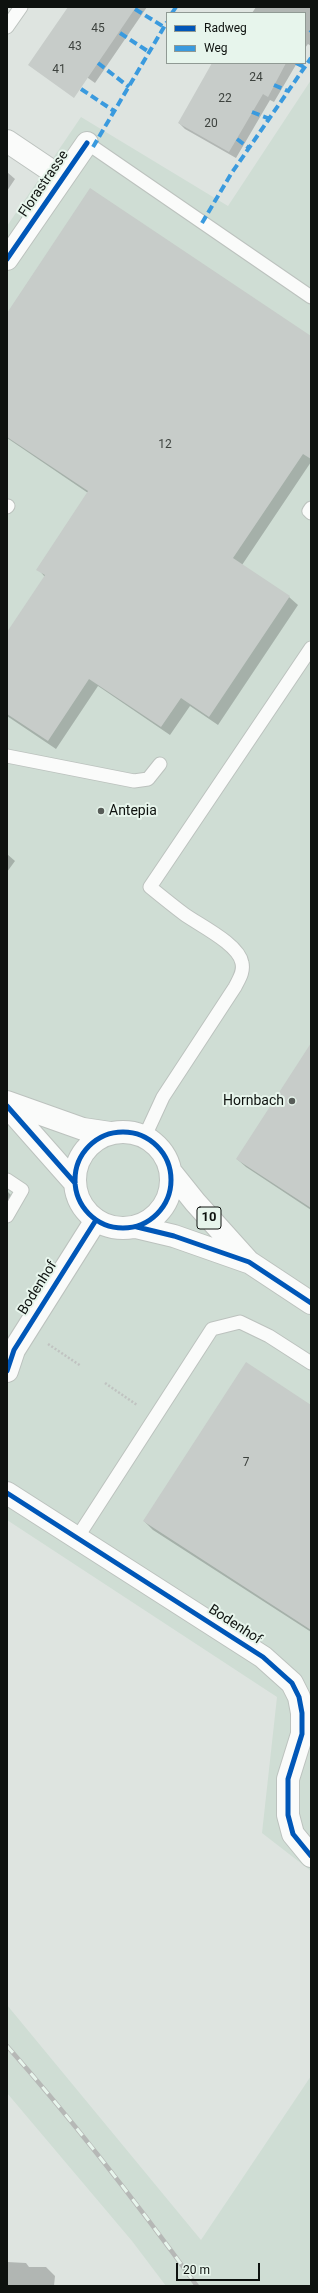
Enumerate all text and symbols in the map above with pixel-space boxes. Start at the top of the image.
legend [166,12,306,64]
text: Radweg [204,21,247,35]
house number: 45 [91,22,105,36]
house number: 43 [68,40,82,54]
text: Weg [204,41,228,55]
house number: 41 [52,63,66,77]
house number: 24 [249,71,263,85]
house number: 22 [218,92,232,106]
house number: 20 [204,117,218,131]
street label: Florastrasse [16,147,72,221]
house number: 12 [158,438,172,452]
place label: Antepia [109,803,157,819]
marker: Antepia [96,806,106,816]
place label: Hornbach [223,1093,284,1109]
marker: Hornbach [287,1096,297,1106]
road number: 10 [197,1207,221,1229]
street label: Bodenhof [15,1258,61,1318]
house number: 7 [243,1456,249,1470]
street label: Bodenhof [205,1602,265,1648]
scale bar [178,2255,262,2281]
text: 20 m [183,2263,210,2277]

